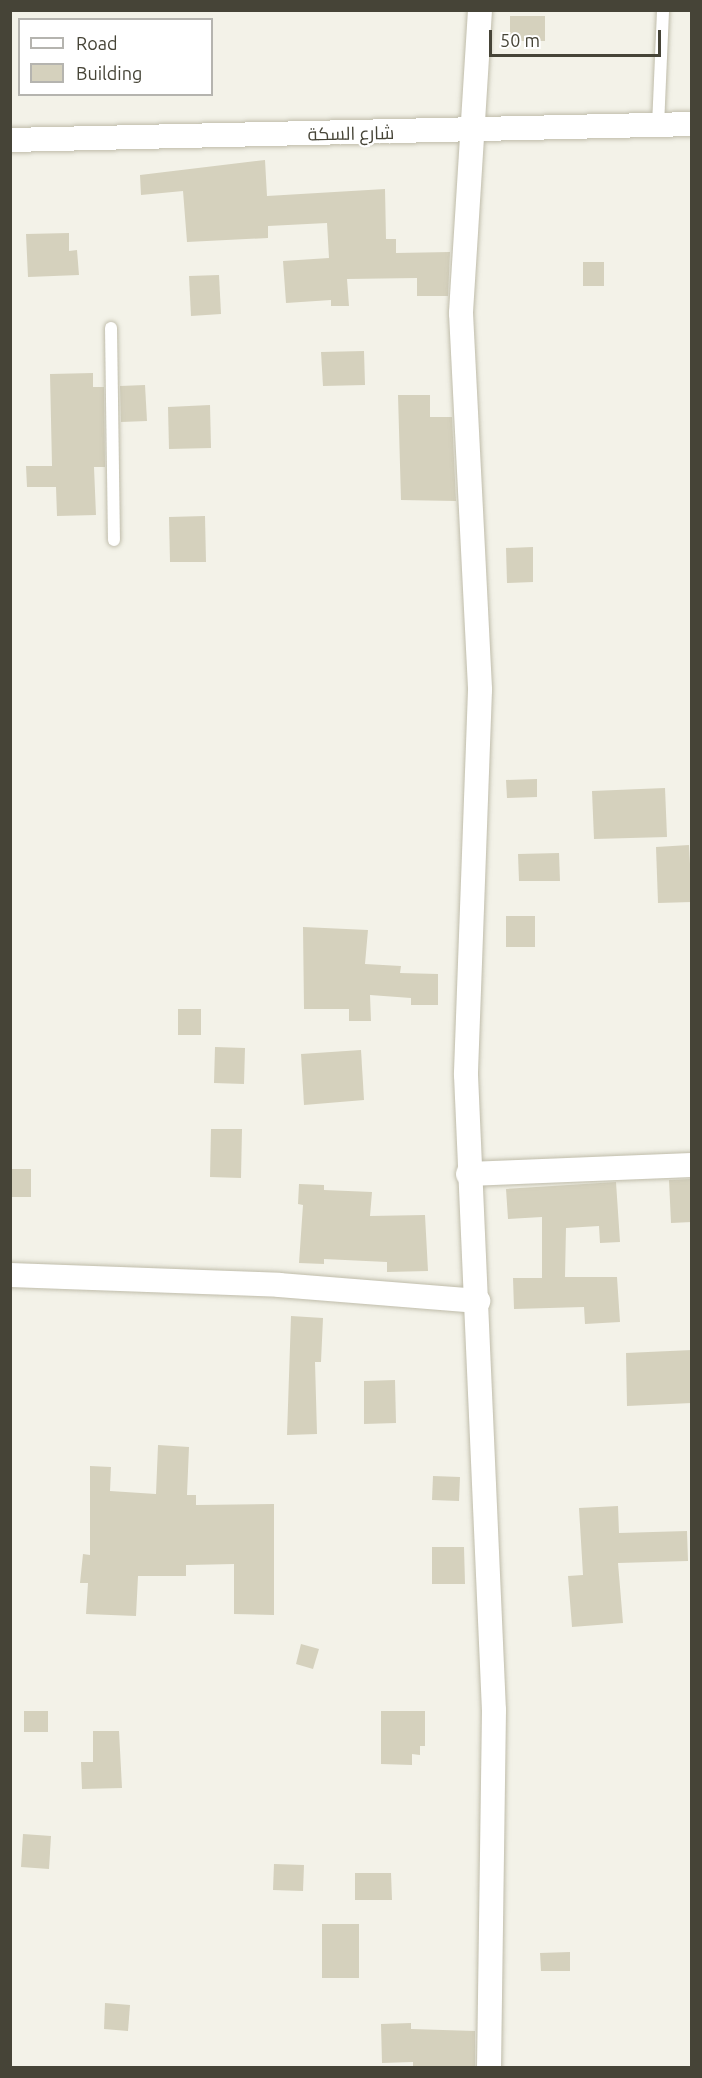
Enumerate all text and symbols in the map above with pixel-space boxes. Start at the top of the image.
legend [18,18,213,96]
scale bar [492,18,664,56]
text: 50 m [500,30,540,50]
text: Road [76,33,118,53]
text: Building [76,63,142,83]
street label: شارع السكة [308,121,394,145]

